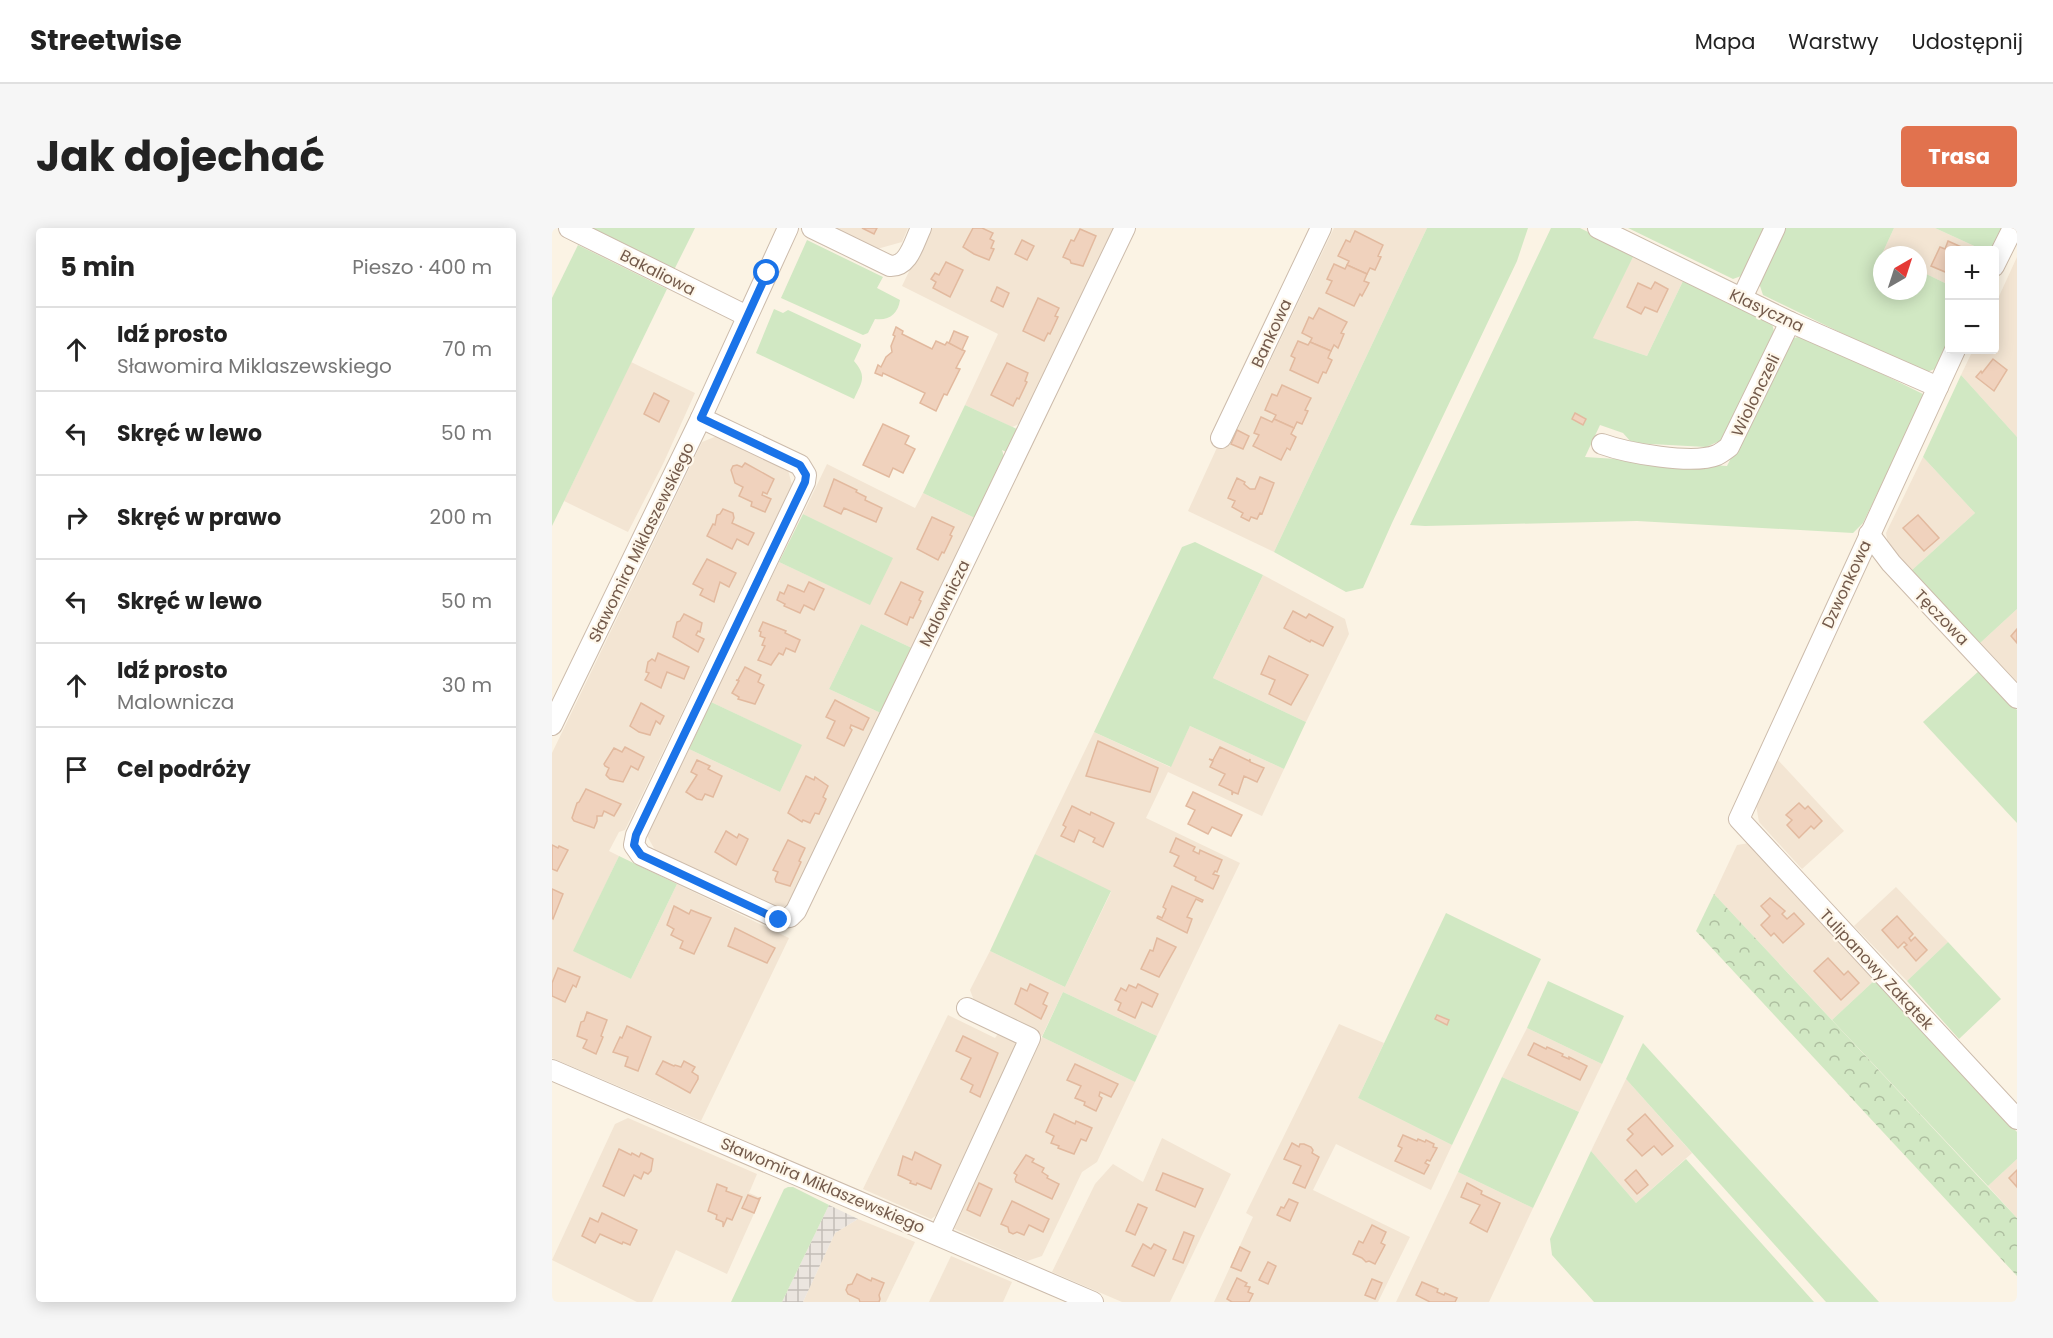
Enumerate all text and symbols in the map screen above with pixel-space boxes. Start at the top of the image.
text: Streetwise [30,21,182,60]
text: Mapa [1695,27,1755,56]
text: Warstwy [1788,27,1879,56]
text: Udostępnij [1912,27,2023,56]
button: Trasa [1901,126,2017,187]
text: Jak dojechać [36,127,325,186]
street label: Bakaliowa [616,244,699,301]
north arrow [1873,246,1927,300]
map controls [1945,246,1999,354]
button: + [1945,246,1999,300]
text: 5 min [60,249,135,285]
text: Pieszo · 400 m [352,253,492,281]
route start [753,259,779,285]
street label: Klasyczna [1726,283,1808,338]
street label: Bankowa [1246,295,1297,371]
button: − [1945,300,1999,354]
text: Idź prosto [117,319,228,350]
icon: ahead [60,333,93,366]
text: 70 m [443,335,492,363]
street label: Wiolonczeli [1726,350,1785,440]
text: Sławomira Miklaszewskiego [117,352,392,380]
icon: left [60,417,93,450]
text: Skręć w lewo [117,418,262,449]
text: 50 m [441,419,492,447]
street label: Sławomira Miklaszewskiego [583,438,700,646]
icon: right [60,501,93,534]
text: Skręć w prawo [117,502,281,533]
text: 200 m [429,503,492,531]
street label: Dzwonkowa [1816,536,1877,632]
street label: Malownicza [914,556,975,650]
street label: Tęczowa [1909,584,1974,650]
icon: left [60,585,93,618]
text: Skręć w lewo [117,586,262,617]
text: 50 m [441,587,492,615]
text: Idź prosto [117,655,228,686]
icon: ahead [60,669,93,702]
text: 30 m [442,671,492,699]
text: Malownicza [117,688,234,716]
icon: arrive [60,753,93,786]
text: Cel podróży [117,754,251,785]
street label: Tulipanowy Zakątek [1814,904,1939,1035]
route end [765,906,791,932]
street label: Sławomira Miklaszewskiego [717,1132,929,1239]

